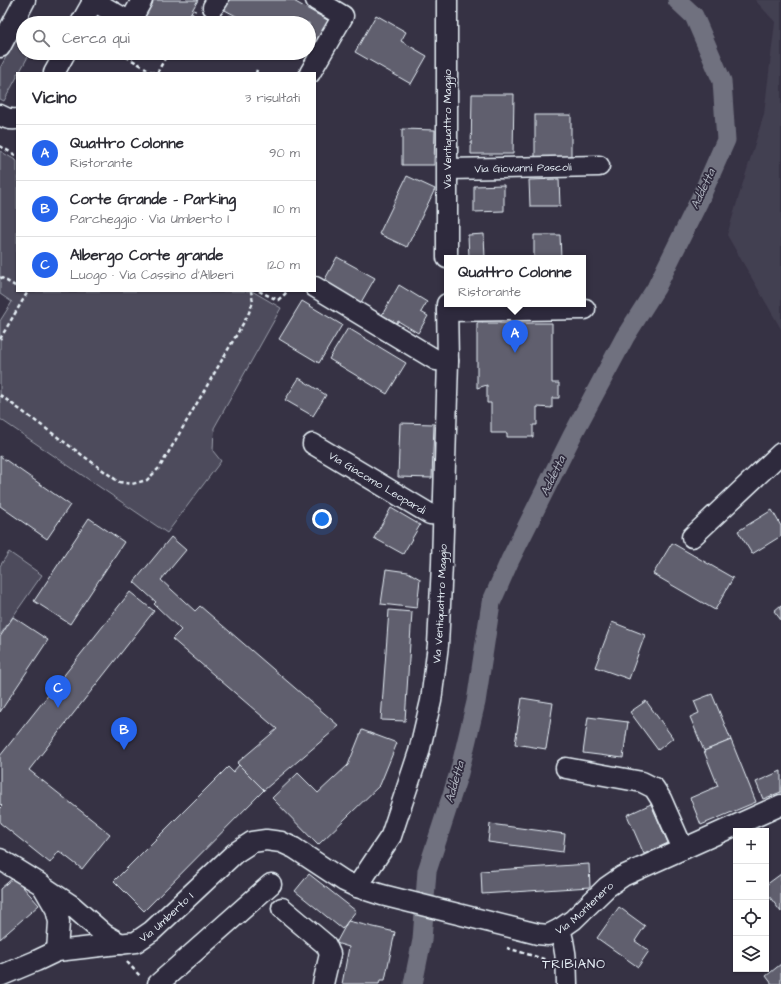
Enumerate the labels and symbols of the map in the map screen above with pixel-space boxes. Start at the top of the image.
street label: Via Ventiquattro Maggio [440,69,456,189]
street label: Via Giovanni Pascoli [474,159,572,176]
water label: Addetta [686,165,720,212]
pin: A [502,320,528,353]
street label: Via Giacomo Leopardi [326,448,429,518]
water label: Addetta [536,452,570,499]
your location [312,509,332,529]
street label: Via Ventiquattro Maggio [428,543,451,664]
pin: C [45,675,71,708]
pin: B [111,717,137,750]
water label: Addetta [441,758,469,805]
street label: Via Montenero [553,877,617,938]
street label: Via Umberto I [136,888,197,945]
district label: TRIBIANO [542,955,606,973]

